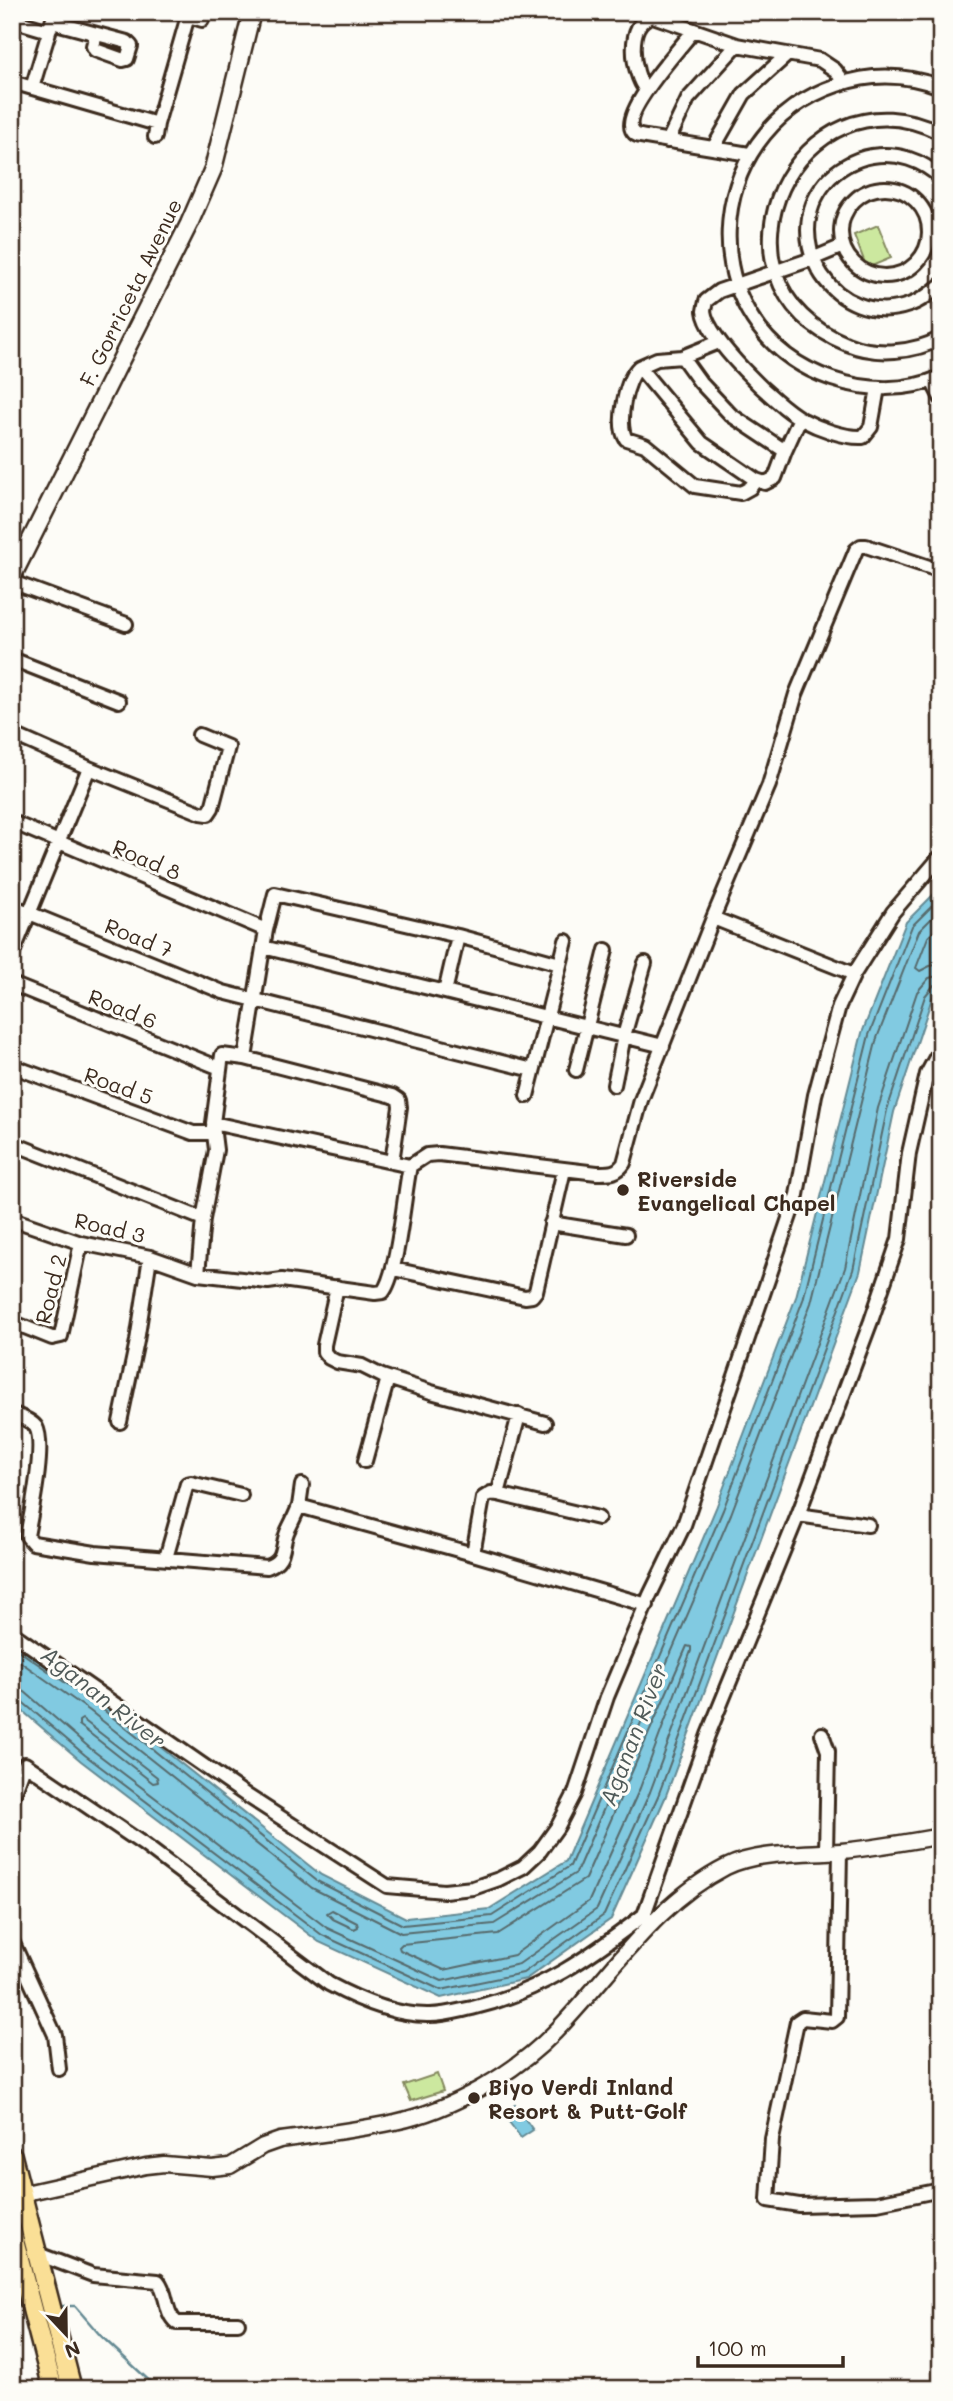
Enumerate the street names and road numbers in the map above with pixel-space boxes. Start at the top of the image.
street label: F. Gorriceta Avenue [73,194,187,390]
street label: Road 8 [109,833,185,885]
street label: Road 7 [101,911,177,963]
street label: Road 6 [85,982,161,1034]
street label: Road 5 [81,1060,157,1110]
street label: Road 3 [72,1206,148,1248]
street label: Road 2 [28,1251,72,1327]

